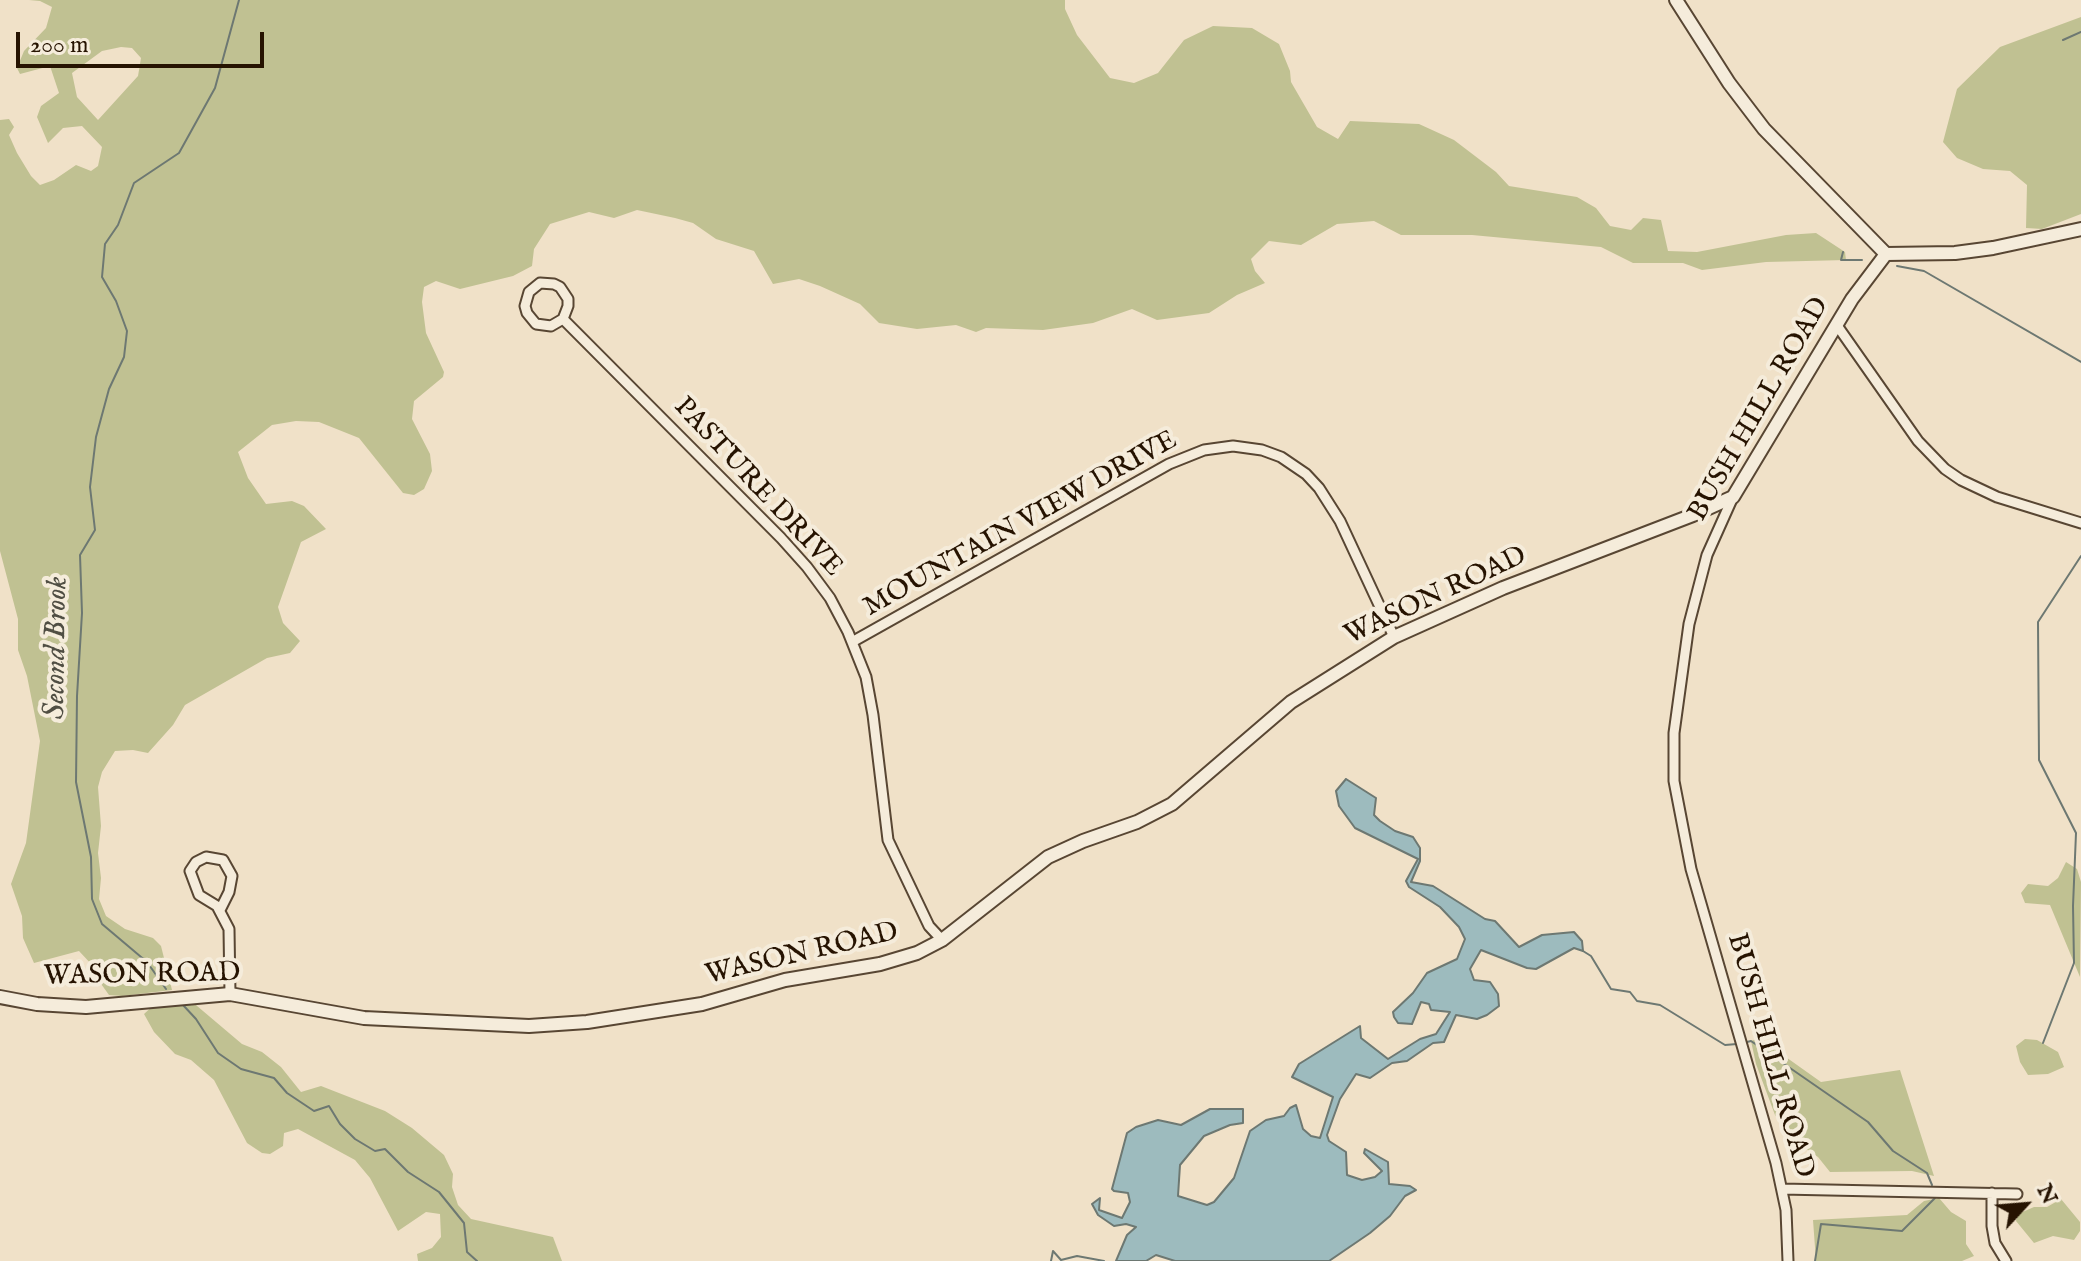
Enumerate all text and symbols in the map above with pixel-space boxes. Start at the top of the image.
scale bar [20,16,268,66]
text: 200 m [30,30,89,61]
street label: BUSH HILL ROAD [1682,292,1838,528]
street label: PASTURE DRIVE [665,391,849,585]
street label: MOUNTAIN VIEW DRIVE [858,425,1184,625]
street label: WASON ROAD [1340,540,1532,654]
water label: Second Brook [39,576,77,720]
street label: WASON ROAD [702,917,902,993]
street label: BUSH HILL ROAD [1718,930,1820,1182]
street label: WASON ROAD [43,957,241,995]
north arrow [1985,1165,2065,1245]
text: N [2030,1180,2063,1209]

